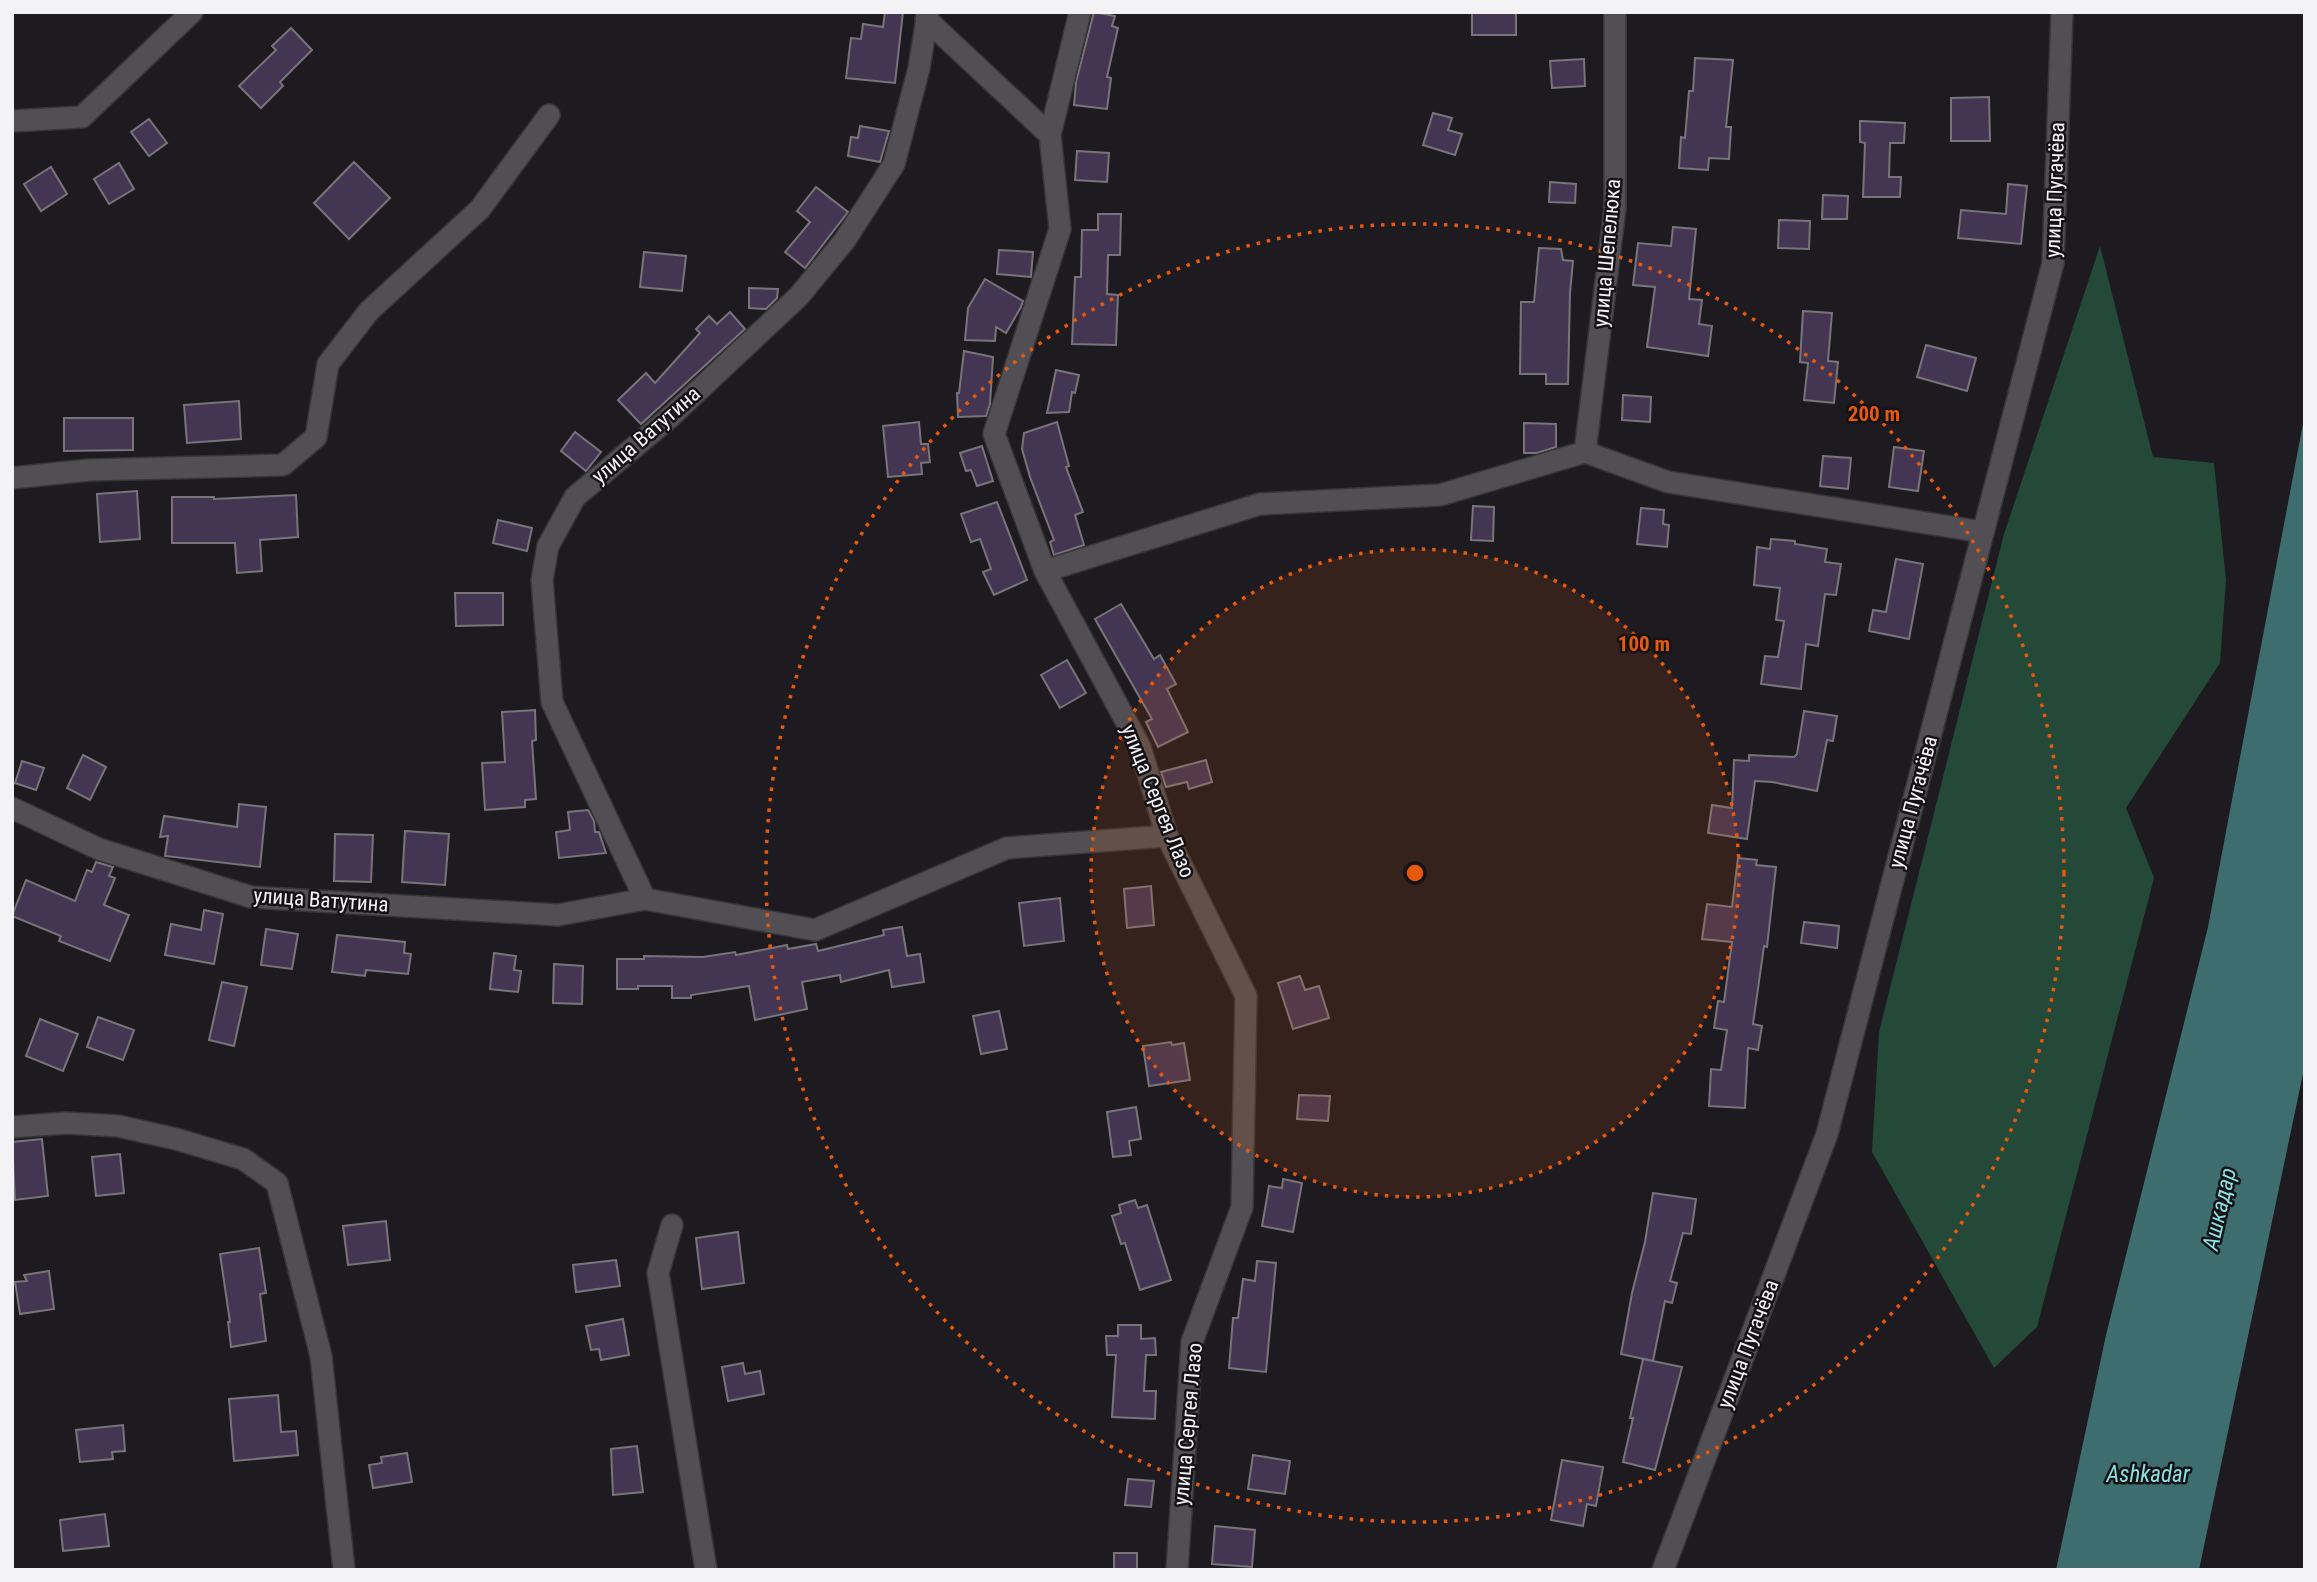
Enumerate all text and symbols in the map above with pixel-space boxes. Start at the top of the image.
street label: улица Пугачёва [2041,122,2069,258]
street label: улица Шепелюка [1589,178,1625,328]
street label: улица Ватутина [587,382,705,488]
text: 200 m [1848,402,1900,426]
text: 100 m [1618,632,1670,656]
street label: улица Сергея Лазо [1116,721,1200,881]
street label: улица Пугачёва [1884,733,1942,871]
centre of rings [1403,861,1427,885]
street label: улица Ватутина [253,883,389,917]
water label: Ашкадар [2197,1165,2242,1254]
street label: улица Пугачёва [1712,1276,1784,1412]
street label: улица Сергея Лазо [1169,1342,1207,1506]
water label: Ashkadar [2105,1461,2191,1488]

